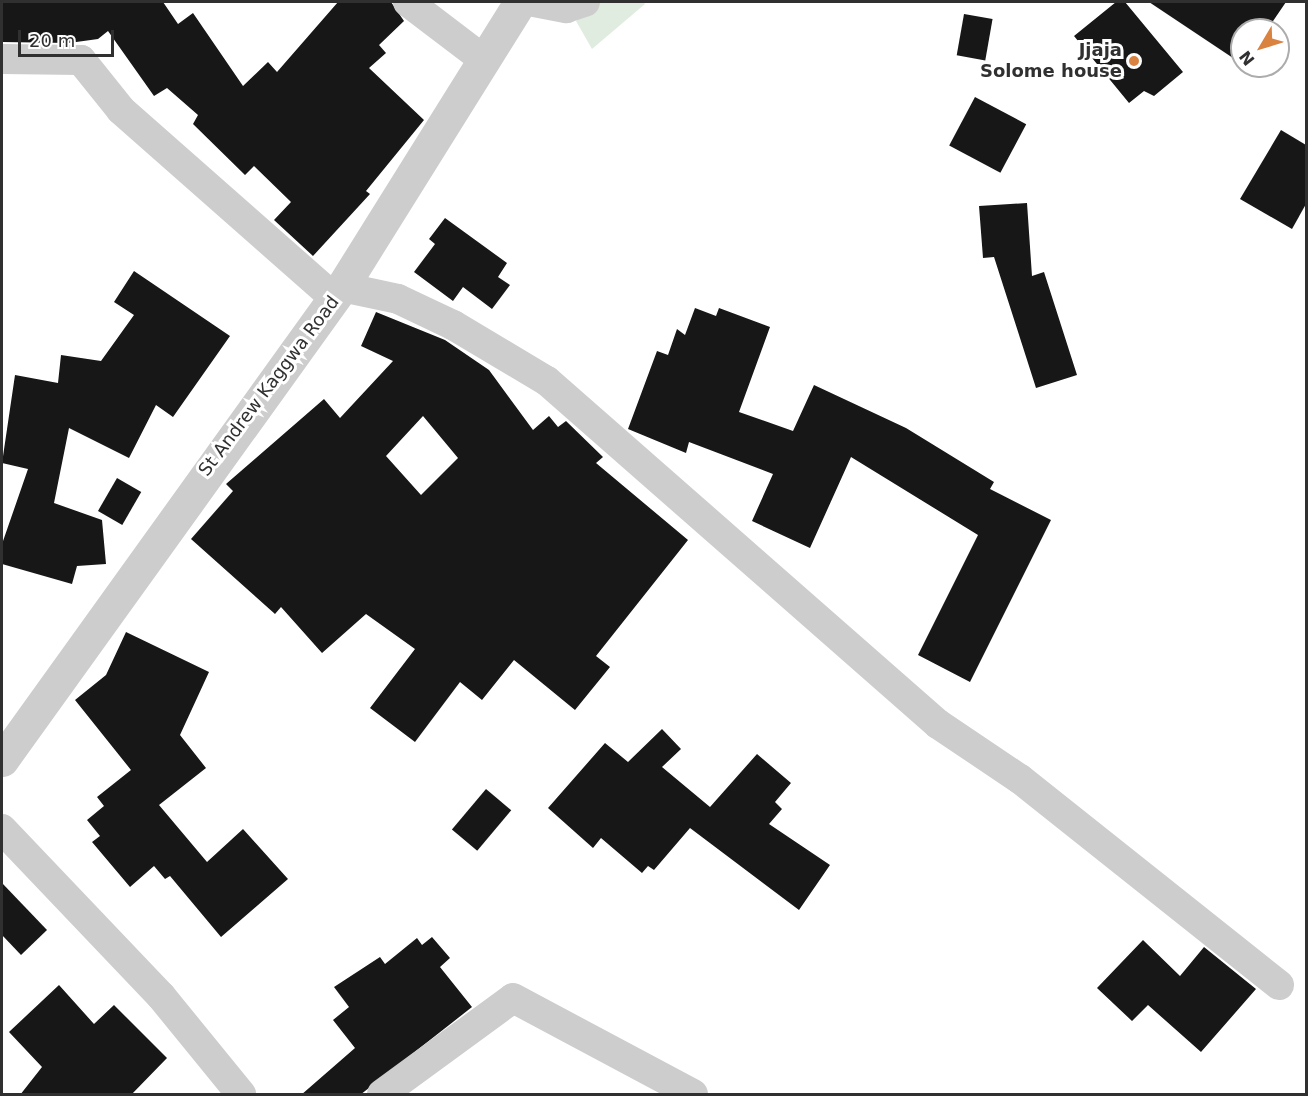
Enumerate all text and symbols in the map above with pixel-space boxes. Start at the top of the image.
scale bar [21,18,117,56]
north arrow [1230,18,1290,78]
text: 20 m [29,30,75,51]
place label: Jjaja Solome house [980,40,1122,82]
text: N [1235,47,1259,69]
marker: Jjaja Solome house [1127,54,1141,68]
street label: St Andrew Kaggwa Road [194,292,344,480]

